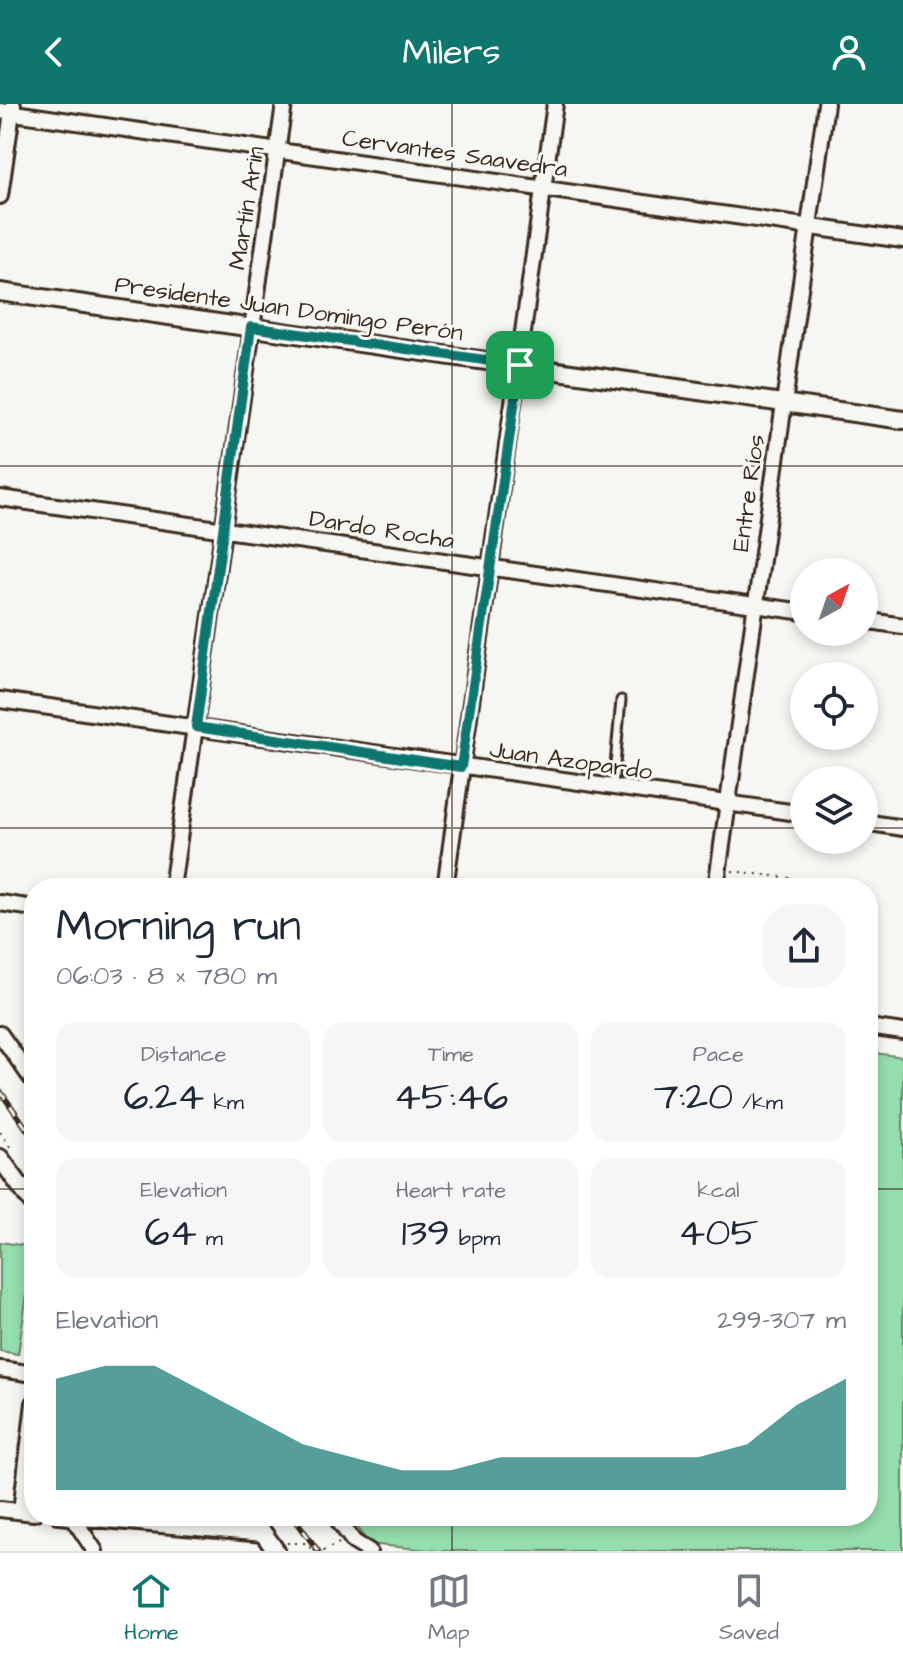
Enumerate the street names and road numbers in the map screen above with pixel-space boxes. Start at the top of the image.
street label: Cervantes Saavedra [340,121,570,187]
street label: Martín Arin [220,144,274,272]
street label: Presidente Juan Domingo Perón [112,268,465,351]
street label: Entre Ríos [724,432,774,554]
street label: Dardo Rocha [307,502,457,558]
street label: Juan Azopardo [487,733,655,789]

